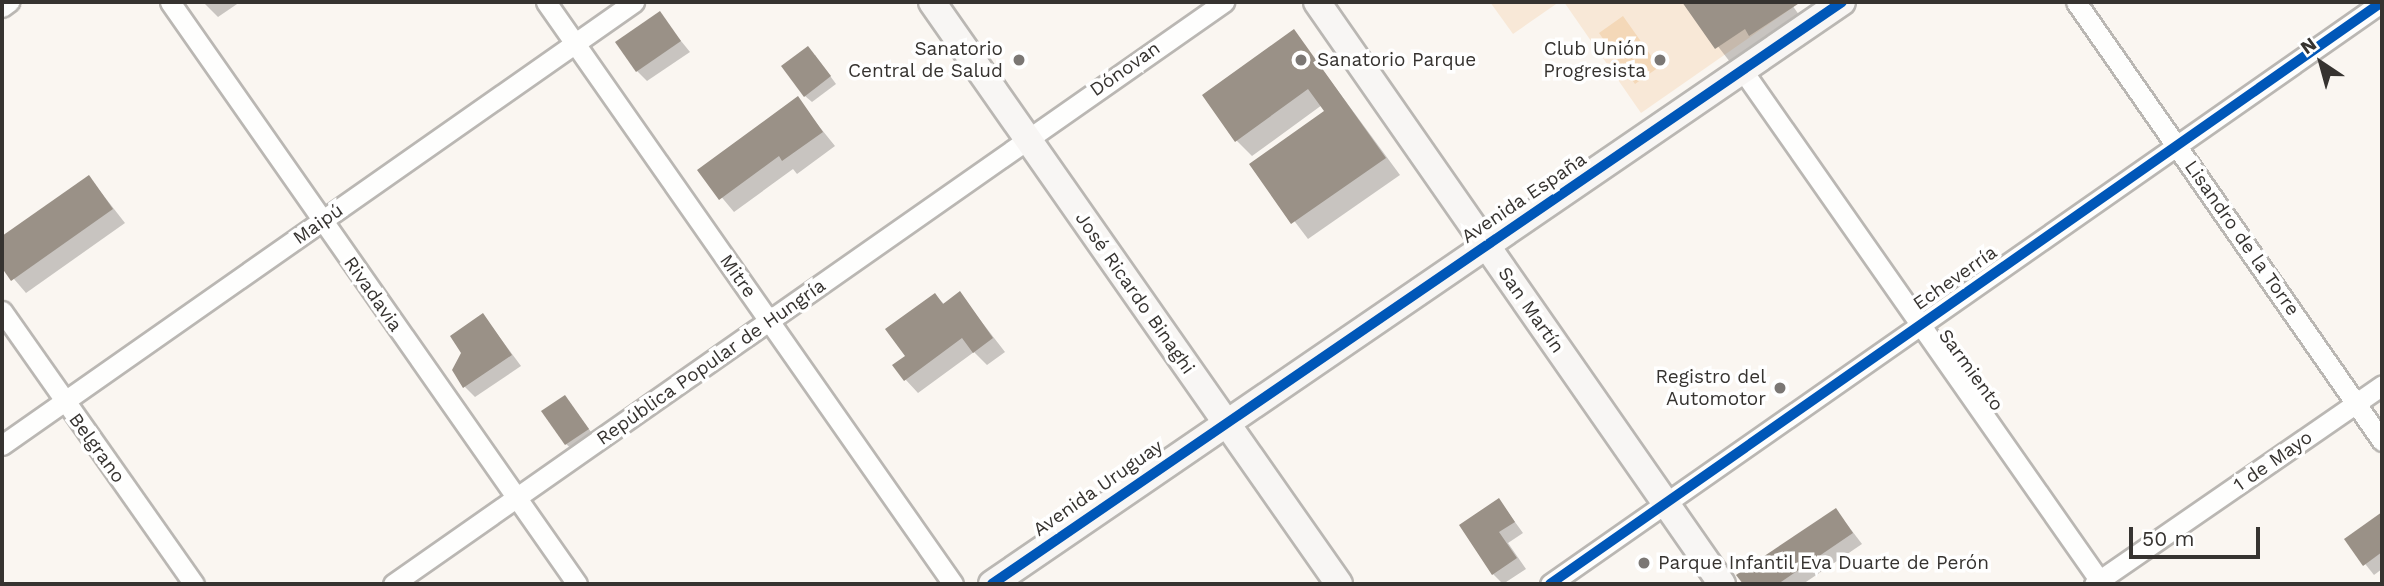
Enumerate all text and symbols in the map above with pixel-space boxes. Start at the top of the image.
north arrow [2286,28,2356,98]
text: N [2296,32,2321,59]
street label: Dónovan [1086,37,1164,101]
place label: Sanatorio Central de Salud [847,38,1003,82]
place label: Club Unión Progresista [1543,38,1646,82]
place label: Sanatorio Parque [1317,49,1476,71]
marker: Sanatorio Central de Salud [1009,50,1029,70]
marker: Sanatorio Parque [1291,50,1311,70]
marker: Club Unión Progresista [1652,52,1668,68]
street label: Avenida España [1457,148,1591,248]
street label: Lisandro de la Torre [2179,155,2305,321]
street label: Maipú [289,199,347,249]
street label: José Ricardo Binaghi [1070,208,1200,378]
street label: Echeverría [1909,241,2001,315]
street label: Mitre [715,250,761,302]
street label: Rivadavia [339,252,407,336]
street label: San Martín [1493,263,1569,357]
street label: República Popular de Hungría [592,274,830,450]
street label: Sarmiento [1934,325,2008,415]
place label: Registro del Automotor [1656,366,1766,410]
marker: Registro del Automotor [1772,380,1788,396]
street label: Belgrano [64,409,130,487]
street label: 1 de Mayo [2229,426,2317,496]
street label: Avenida Uruguay [1029,435,1167,541]
scale bar [2132,512,2263,556]
text: 50 m [2142,526,2194,551]
place label: Parque Infantil Eva Duarte de Perón [1658,552,1990,574]
marker: Parque Infantil Eva Duarte de Perón [1636,555,1652,571]

